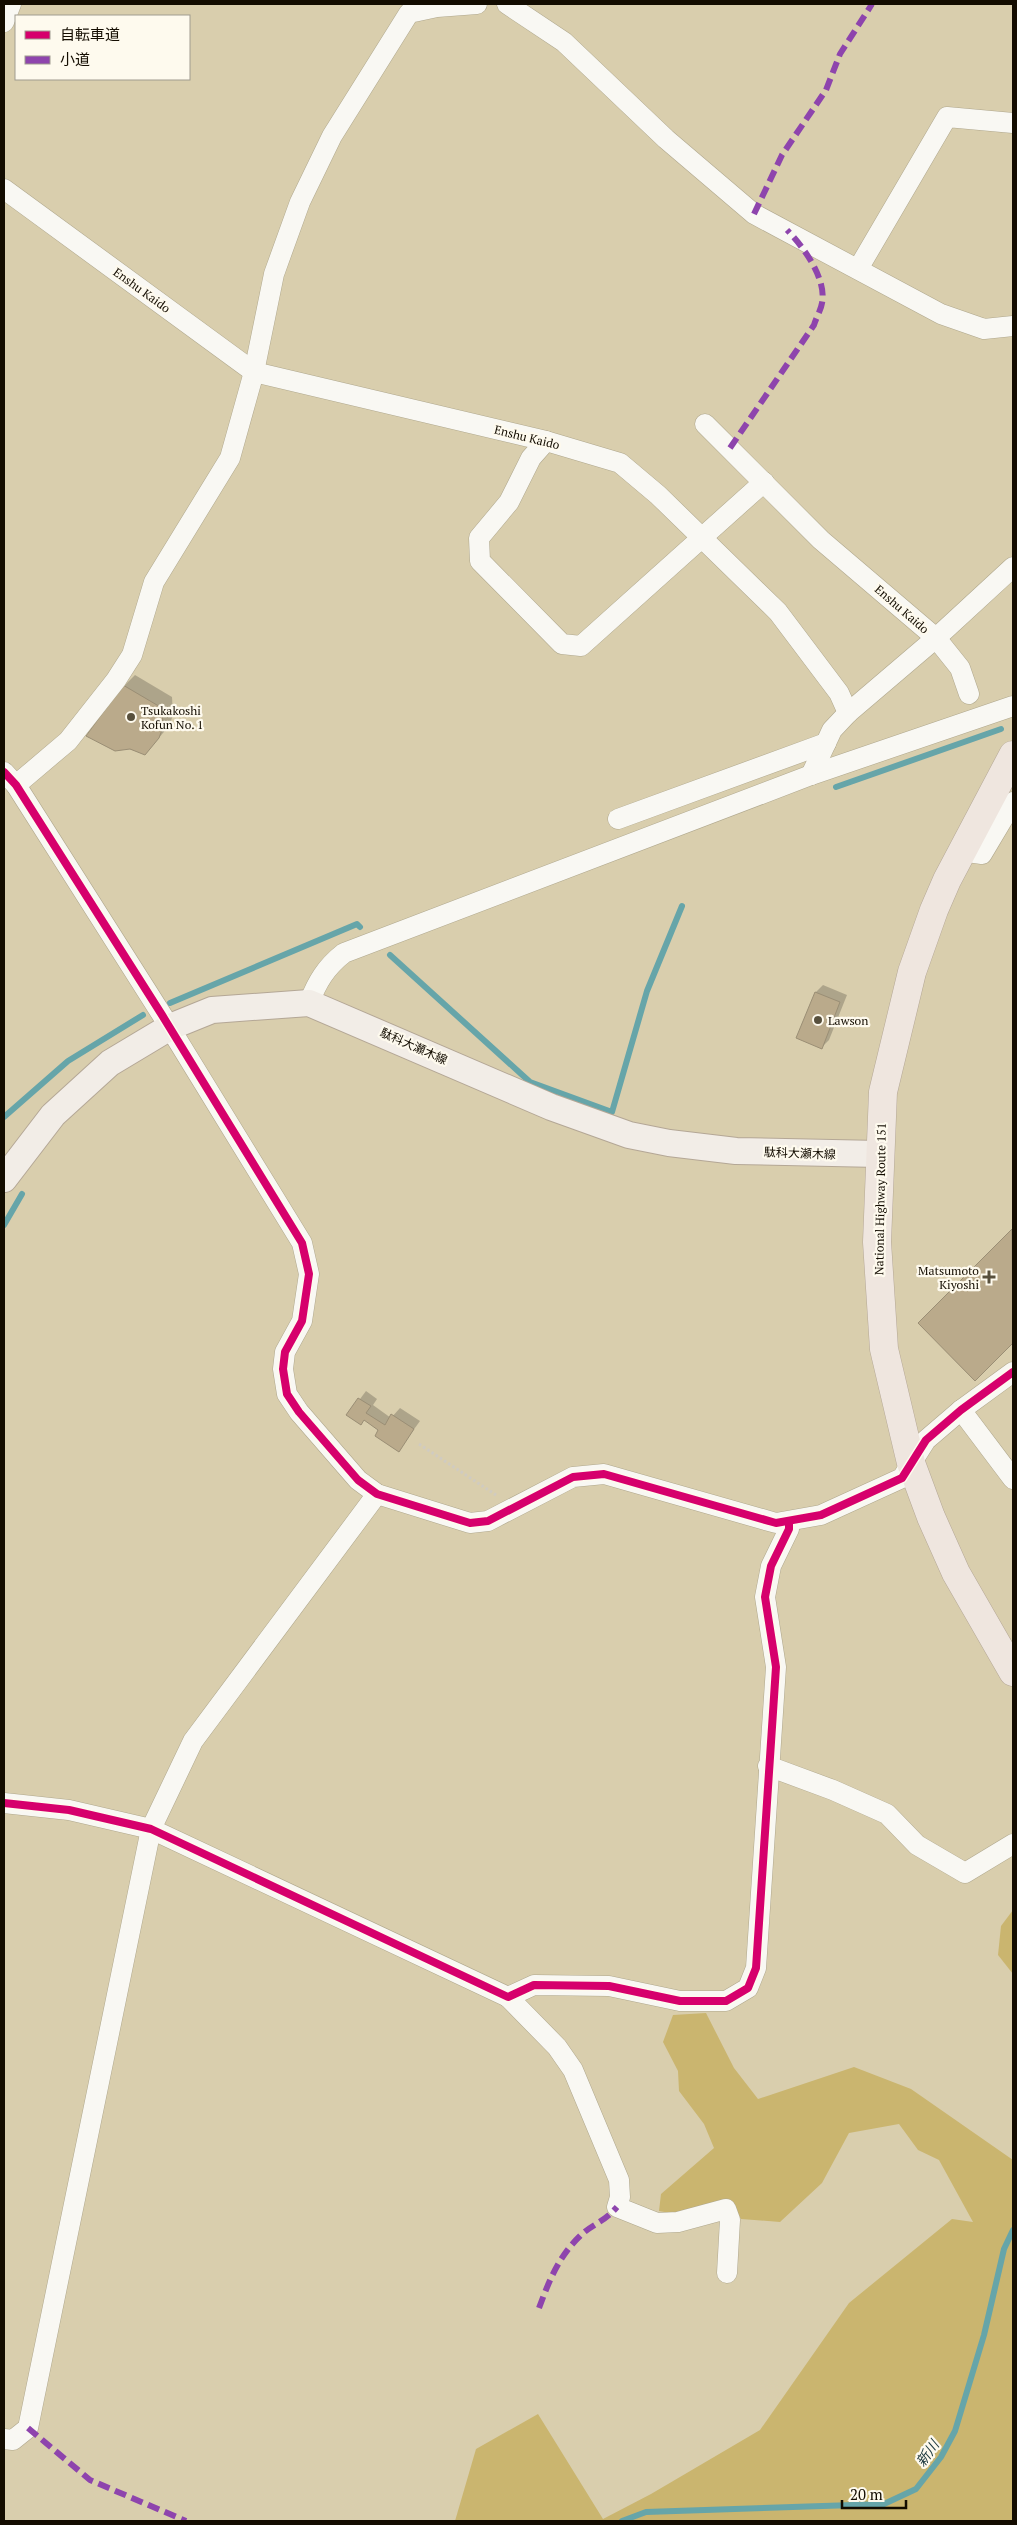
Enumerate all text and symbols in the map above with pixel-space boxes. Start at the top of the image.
legend [15,15,190,80]
text: 自転車道 [60,24,120,44]
text: 小道 [60,49,90,69]
street label: Enshu Kaido [111,264,174,316]
street label: Enshu Kaido [493,422,562,452]
street label: Enshu Kaido [872,581,932,637]
place label: Tsukakoshi Kofun No. 1 [141,703,203,732]
marker: Tsukakoshi Kofun No. 1 [125,711,137,723]
place label: Lawson [828,1013,868,1028]
marker: Lawson [812,1014,824,1026]
street label: 駄科大瀬木線 [378,1025,450,1067]
street label: National Highway Route 151 [871,1123,889,1275]
street label: 駄科大瀬木線 [764,1144,836,1162]
place label: Matsumoto Kiyoshi [918,1263,979,1292]
marker: Matsumoto Kiyoshi [983,1271,995,1283]
water label: 新川 [911,2434,944,2470]
scale bar [842,2478,906,2510]
text: 20 m [850,2484,883,2504]

